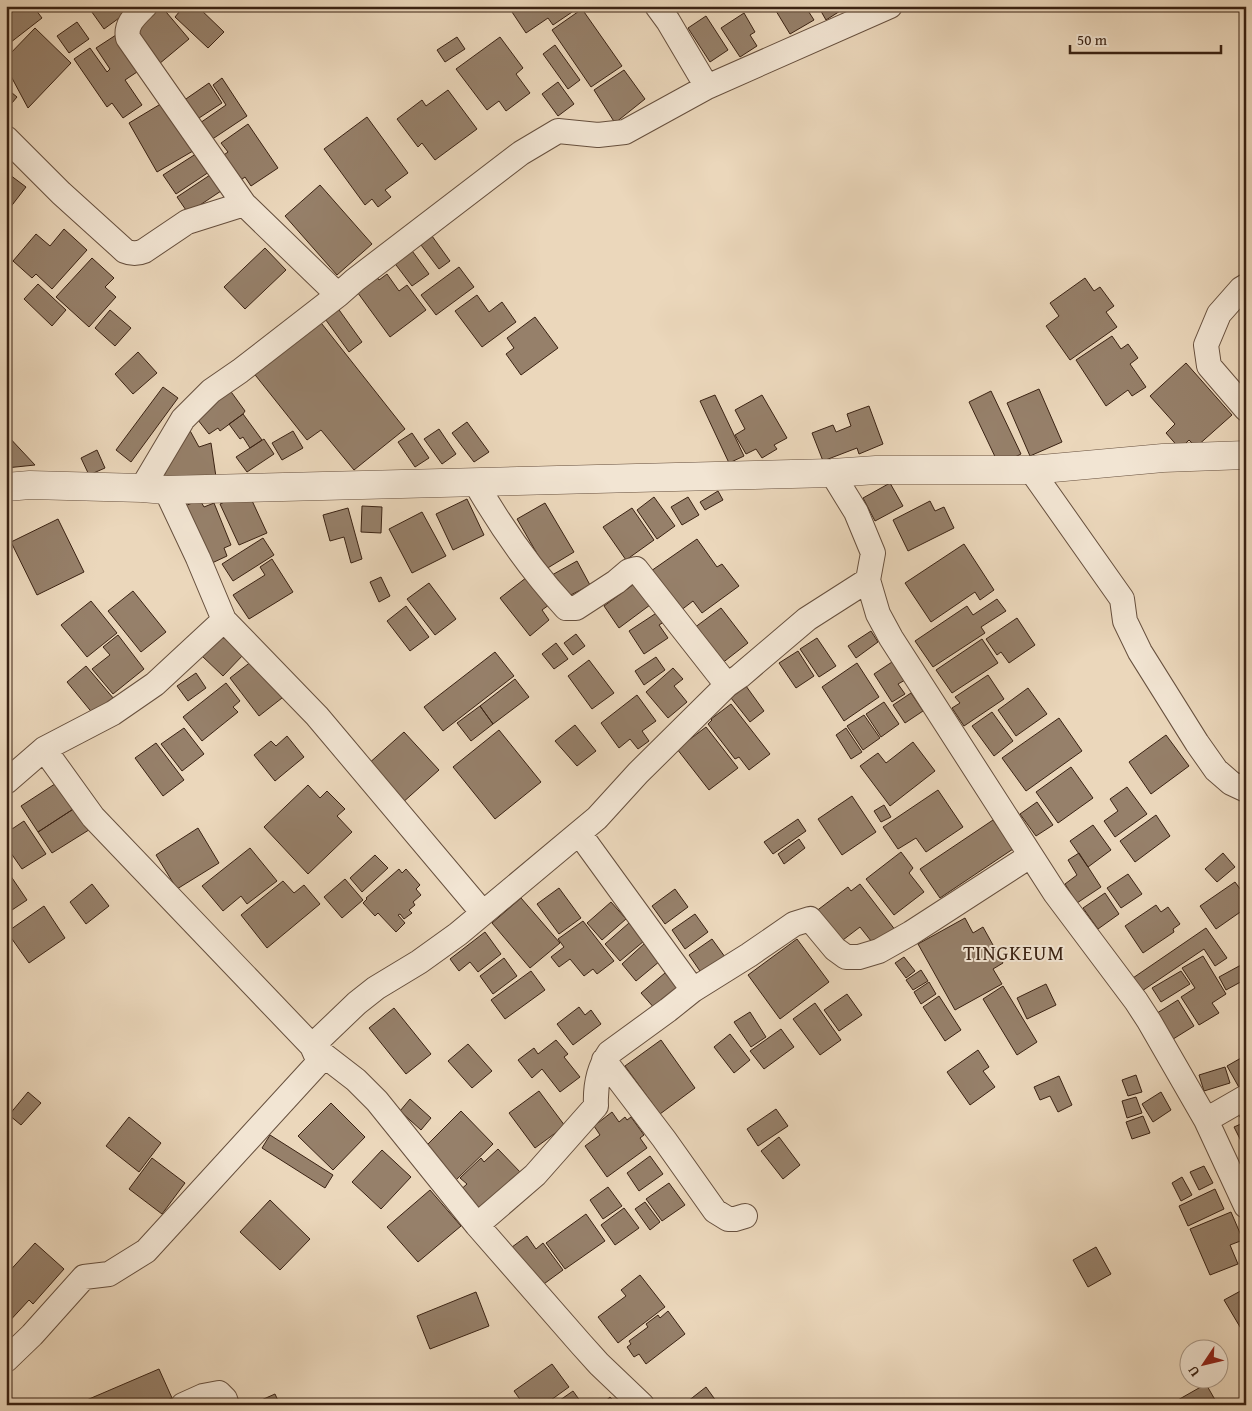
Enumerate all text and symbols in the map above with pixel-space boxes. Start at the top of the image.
scale bar [1070,22,1221,54]
text: 50 m [1077,29,1108,50]
district label: TINGKEUM [963,938,1065,967]
north arrow [1180,1338,1230,1388]
text: U [1182,1361,1204,1381]

